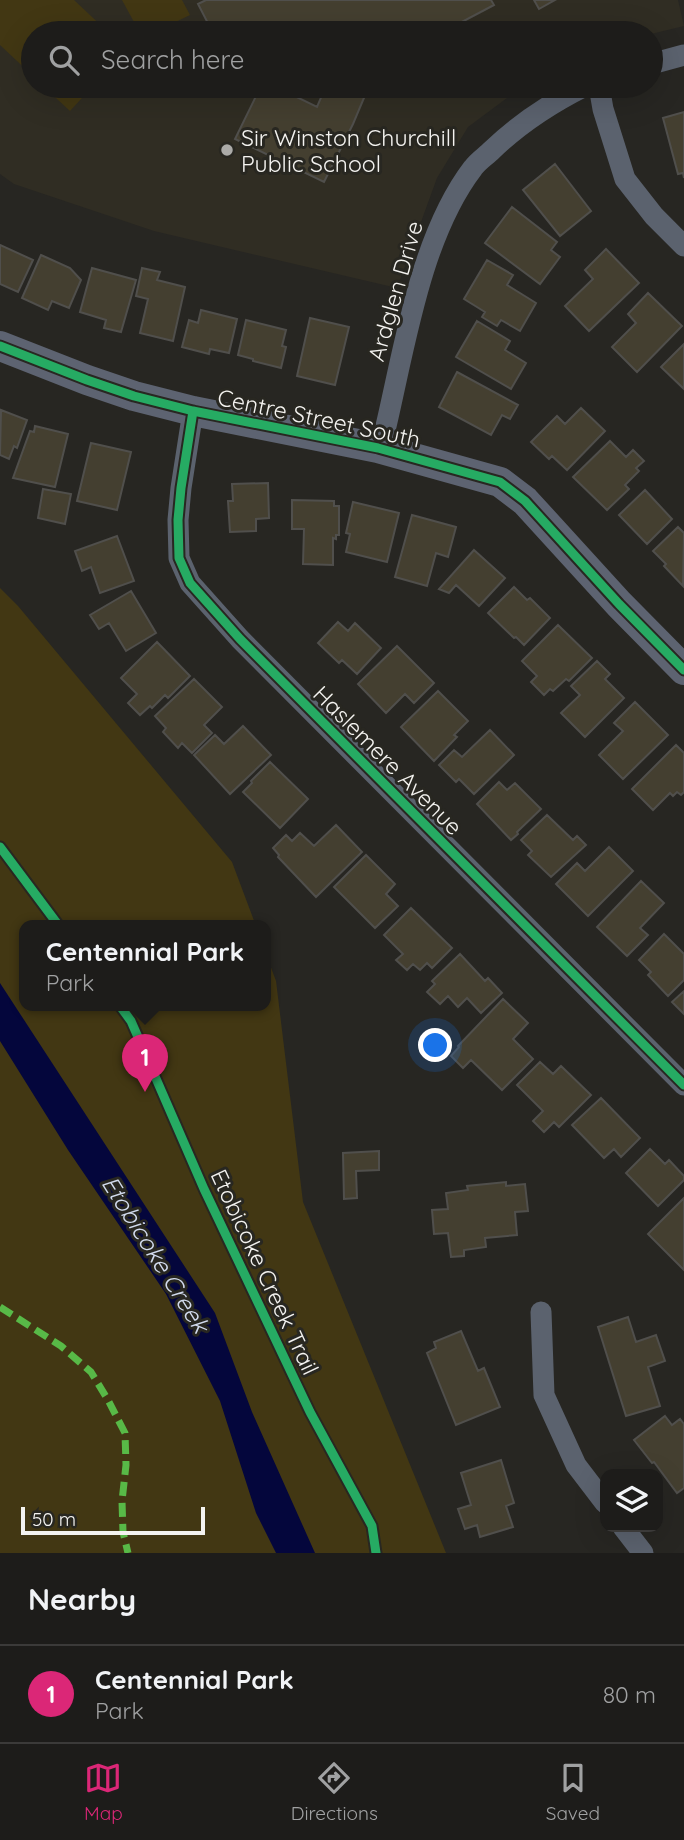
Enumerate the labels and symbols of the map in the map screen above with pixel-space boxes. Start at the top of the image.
place label: Sir Winston Churchill Public School [241,123,456,178]
marker: Sir Winston Churchill Public School [219,142,235,158]
street label: Ardglen Drive [361,218,429,364]
street label: Centre Street South [215,382,423,454]
street label: Haslemere Avenue [307,679,469,841]
your location [418,1028,452,1062]
pin: 1 [122,1034,168,1092]
street label: Etobicoke Creek Trail [205,1165,325,1379]
water label: Etobicoke Creek [96,1170,217,1340]
scale bar [21,1504,205,1536]

